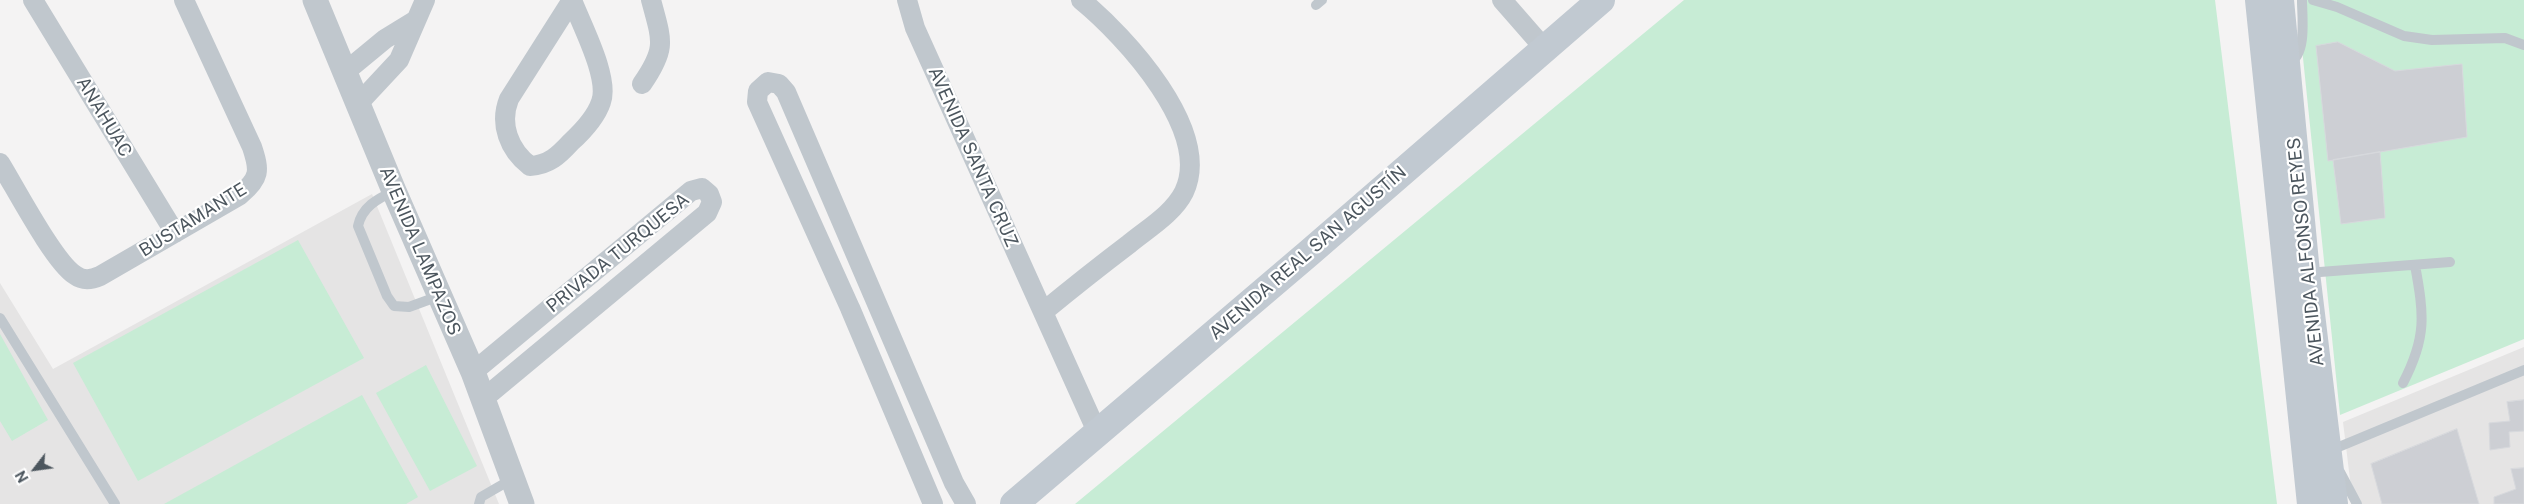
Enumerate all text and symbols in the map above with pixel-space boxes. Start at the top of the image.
street label: AVENIDA SANTA CRUZ [924,64,1022,250]
street label: ANAHUAC [72,73,136,161]
street label: AVENIDA ALFONSO REYES [2283,137,2329,367]
street label: AVENIDA REAL SAN AGUSTÍN [1205,161,1411,345]
street label: AVENIDA LAMPAZOS [375,163,465,339]
street label: BUSTAMANTE [135,178,251,262]
street label: PRIVADA TURQUESA [542,189,694,317]
north arrow [10,444,60,494]
text: N [12,468,32,485]

